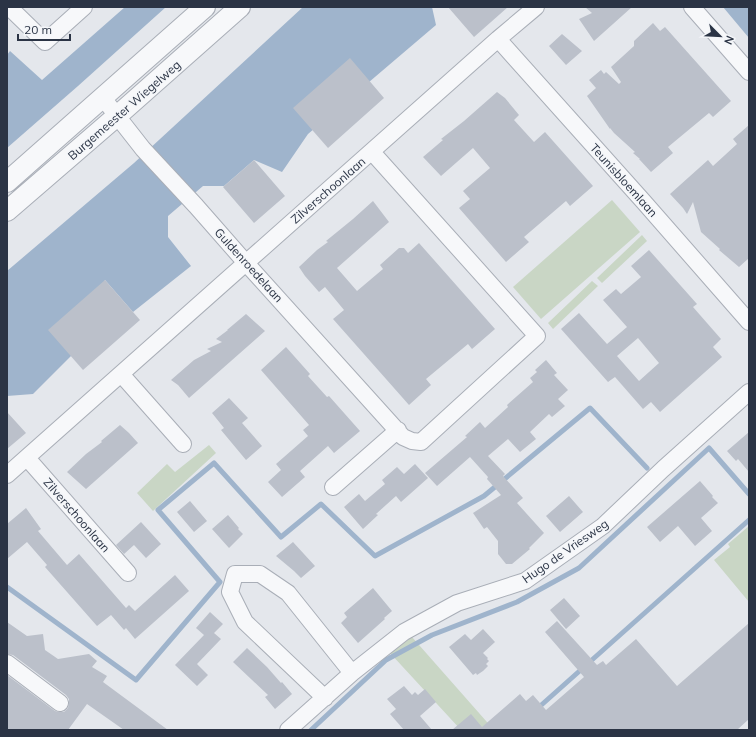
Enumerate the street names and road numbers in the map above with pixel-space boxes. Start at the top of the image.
street label: Burgemeester Wiegelweg [65,57,183,163]
street label: Teunisbloemlaan [587,140,661,220]
street label: Zilverschoonlaan [288,154,368,226]
street label: Guldenroedelaan [212,225,286,305]
street label: Zilverschoonlaan [41,475,113,555]
street label: Hugo de Vriesweg [519,516,611,586]

